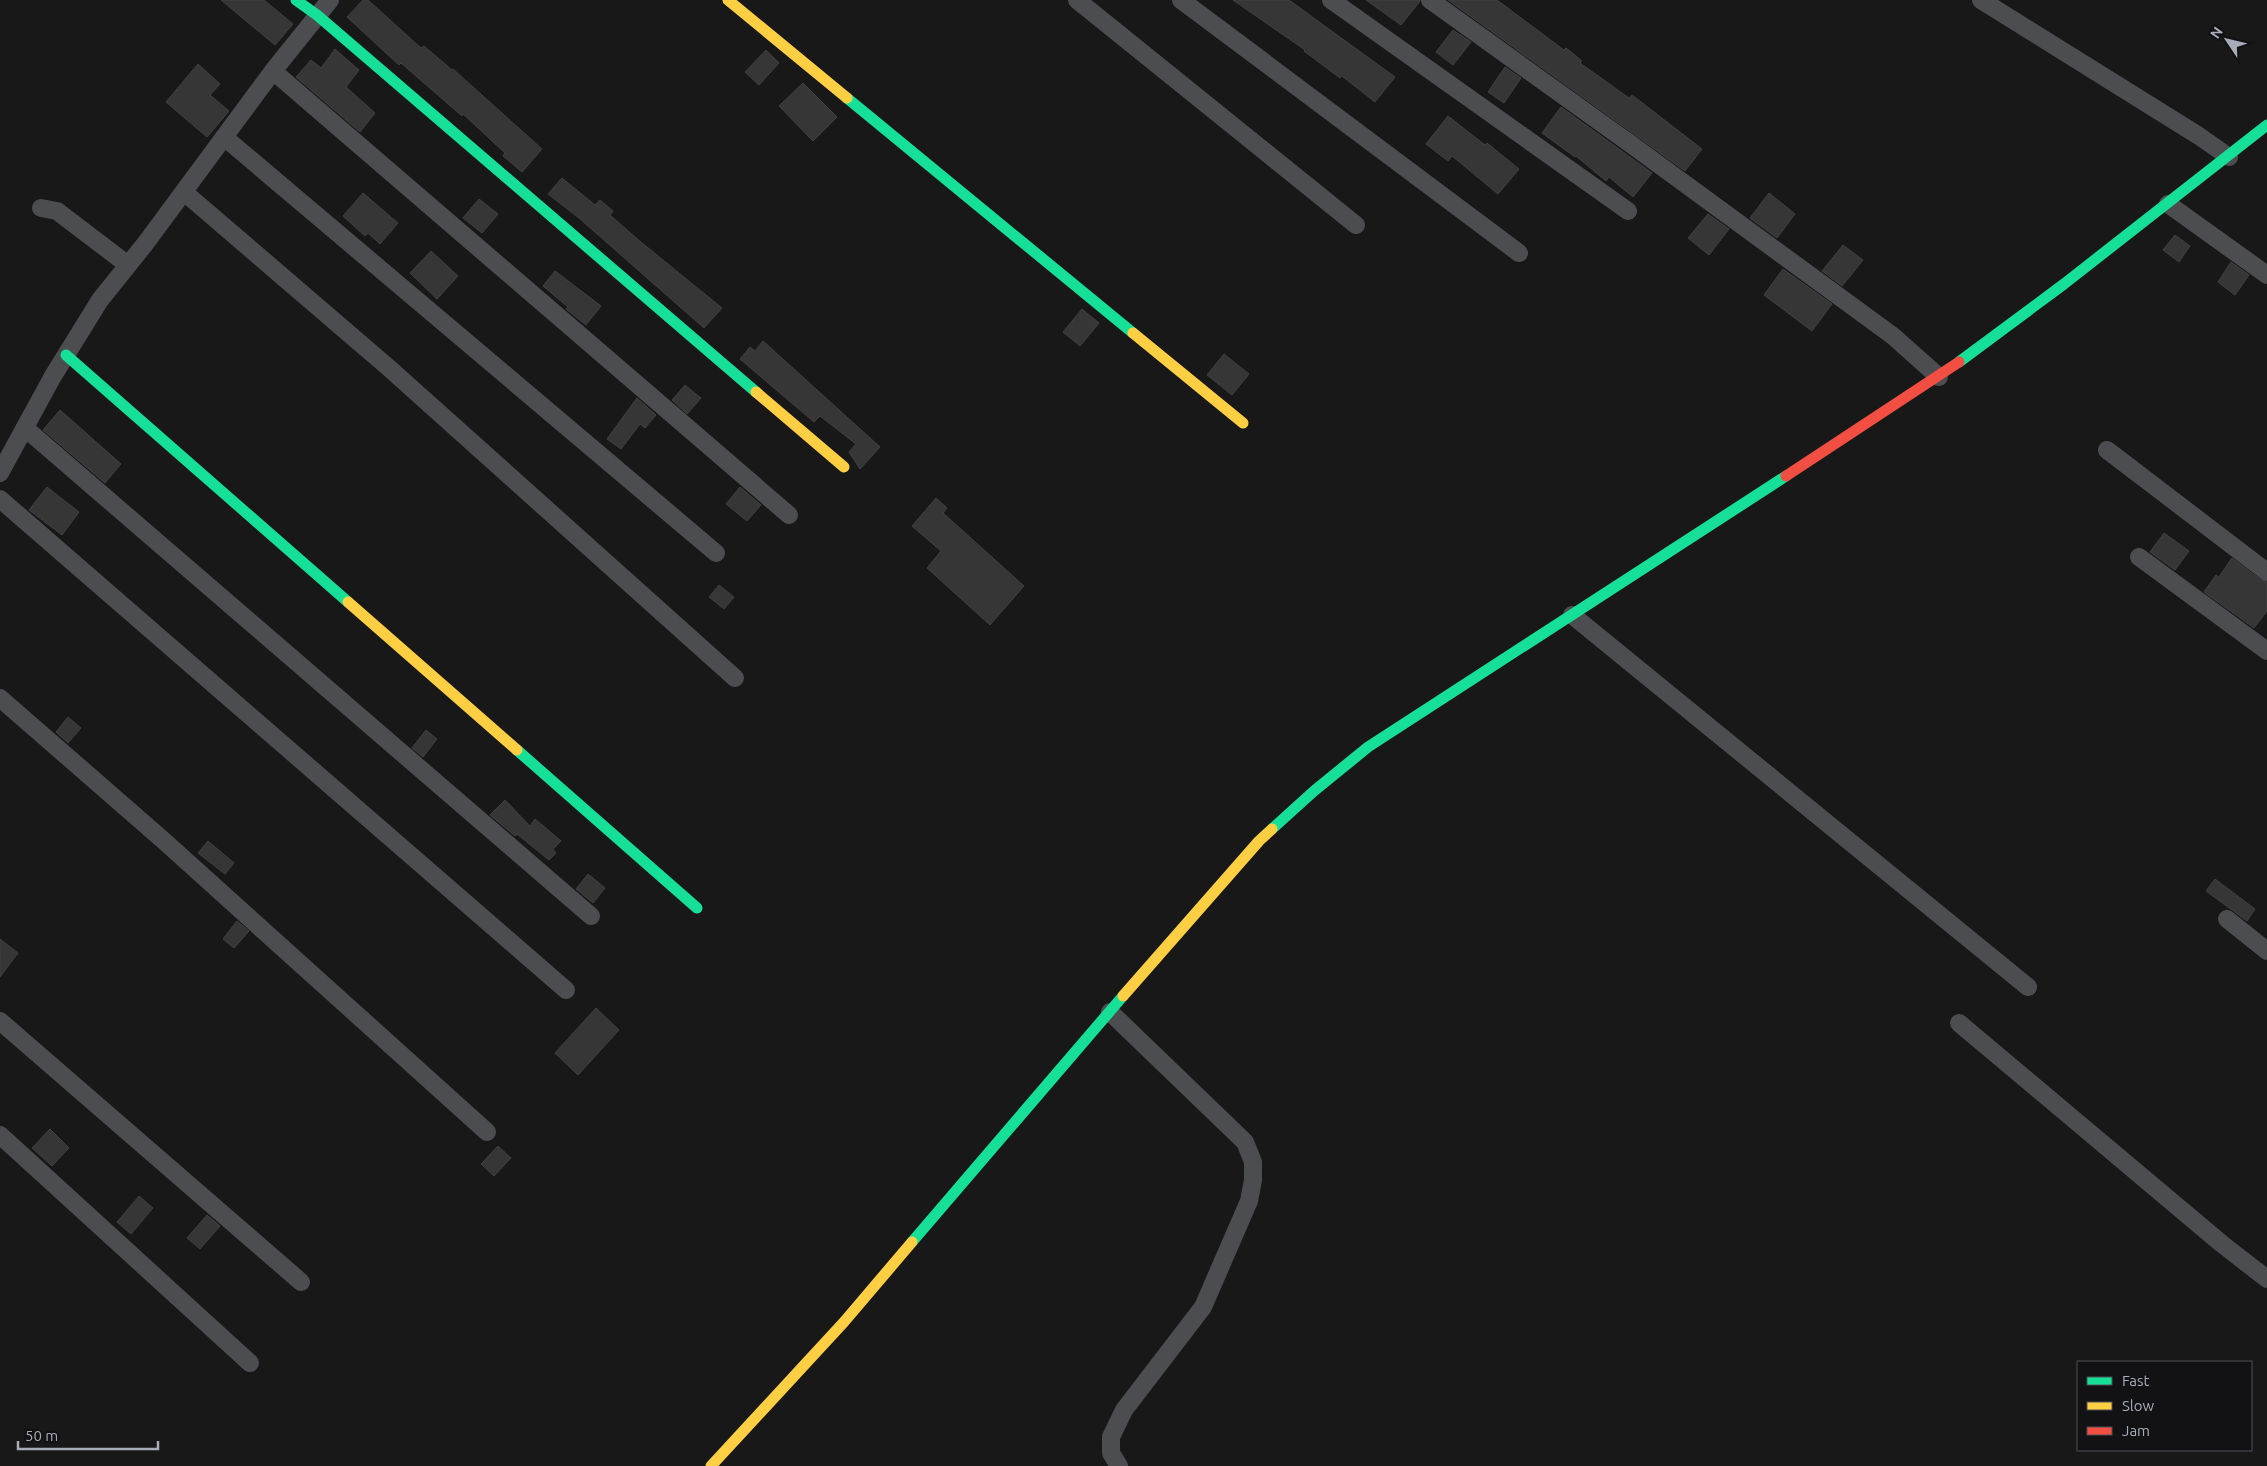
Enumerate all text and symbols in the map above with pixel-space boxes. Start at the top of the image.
north arrow [2202,15,2252,65]
text: N [2207,24,2226,41]
legend [2077,1361,2252,1451]
text: Fast [2122,1372,2150,1389]
text: Slow [2122,1397,2155,1414]
scale bar [18,1418,158,1450]
text: Jam [2122,1422,2150,1439]
text: 50 m [25,1427,58,1444]

